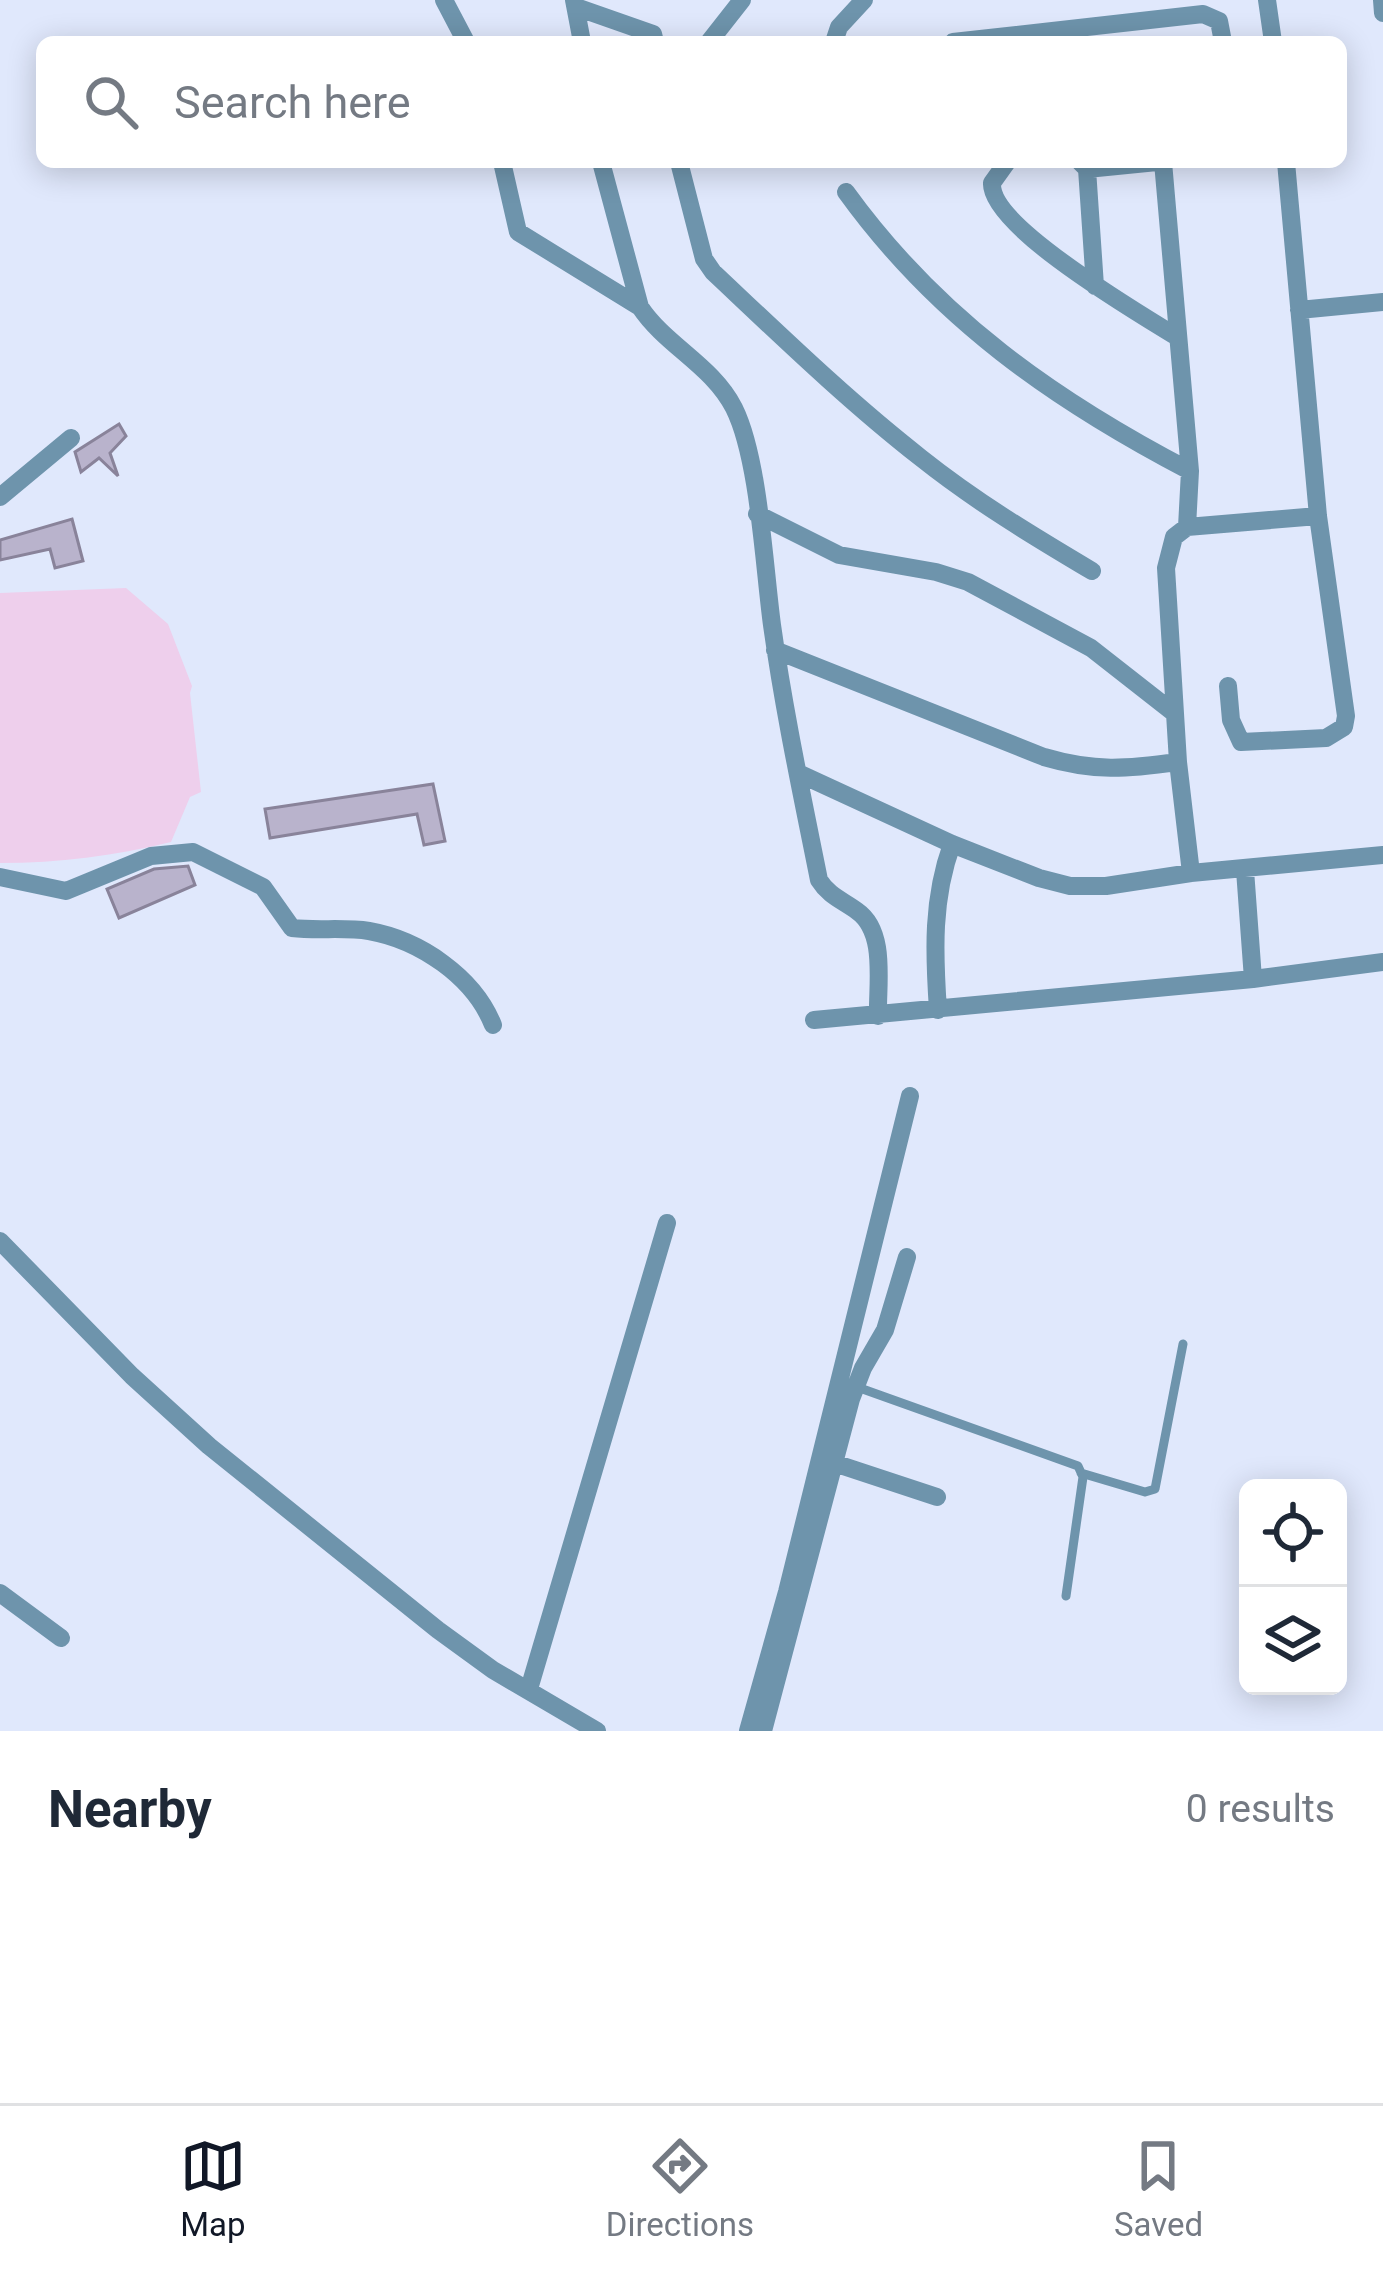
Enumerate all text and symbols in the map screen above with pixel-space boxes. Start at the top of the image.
search box [36,36,1347,168]
icon: search [78,69,144,135]
text: Search here [174,76,411,129]
map controls [1239,1479,1347,1695]
button: locate [1239,1479,1347,1587]
button: layers [1239,1587,1347,1695]
text: Nearby [48,1780,212,1839]
text: 0 results [1186,1786,1335,1832]
tab: Map [180,2133,246,2244]
tab: Directions [606,2133,754,2244]
tab: Saved [1114,2133,1203,2244]

